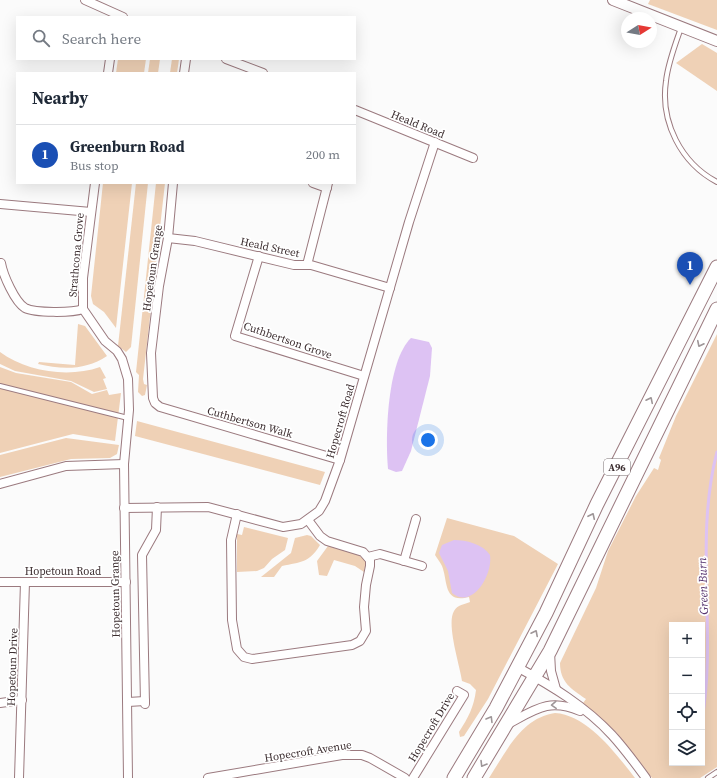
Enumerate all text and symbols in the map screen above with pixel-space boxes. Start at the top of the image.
north arrow [621,12,657,48]
search box [16,16,356,60]
icon: search [30,27,52,49]
text: Search here [62,28,141,49]
text: Nearby [32,86,88,110]
street label: Heald Road [389,107,448,142]
text: Greenburn Road [70,136,185,157]
text: 1 [41,146,49,163]
text: 200 m [306,146,340,163]
text: Bus stop [70,157,119,174]
street label: Strathcona Grove [65,212,88,298]
street label: Hopetoun Grange [139,224,166,312]
street label: Heald Street [239,234,301,261]
pin: 1 [677,252,703,285]
street label: Cuthbertson Grove [241,318,335,363]
one-way arrow [697,340,705,347]
street label: Hopecroft Road [323,381,358,460]
one-way arrow [645,396,653,404]
street label: Cuthbertson Walk [205,403,295,442]
your location [418,430,438,450]
road number: A96 [604,459,630,475]
one-way arrow [587,512,595,520]
street label: Hopetoun Grange [107,550,124,638]
water label: Green Burn [694,557,712,615]
street label: Hopetoun Road [25,564,102,579]
map controls [669,622,705,766]
button: + [669,622,705,658]
street label: Hopetoun Drive [4,627,21,706]
one-way arrow [531,630,538,637]
button: − [669,658,705,694]
street label: Hopecroft Drive [405,689,458,765]
button: locate [669,694,705,730]
one-way arrow [550,700,557,709]
one-way arrow [485,716,492,723]
button: layers [669,730,705,766]
street label: Hopecroft Avenue [263,737,353,766]
one-way arrow [480,760,488,767]

